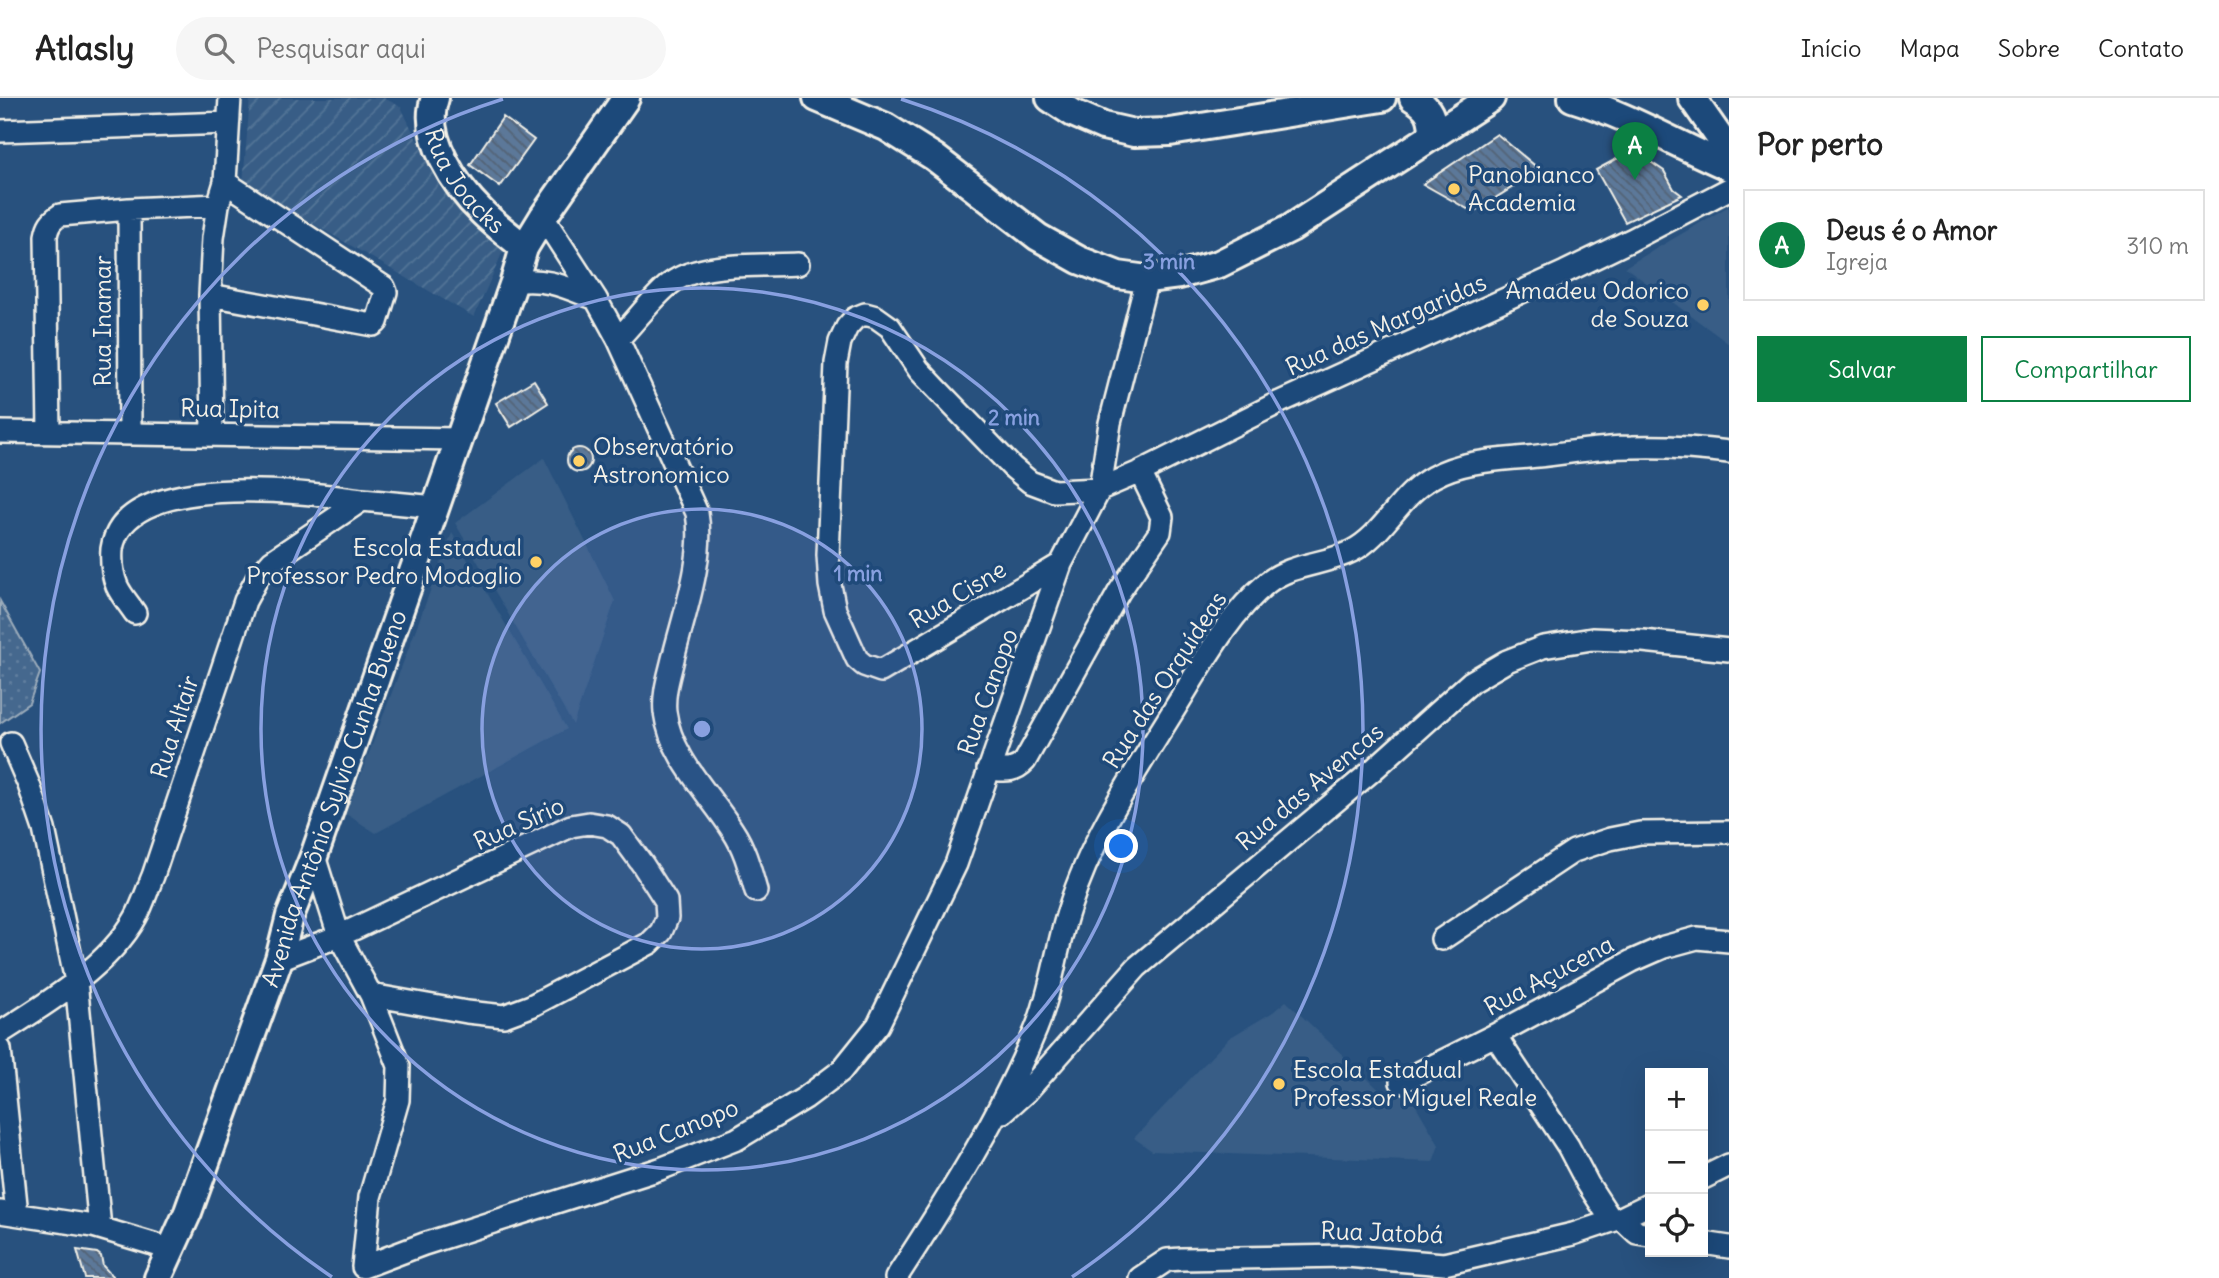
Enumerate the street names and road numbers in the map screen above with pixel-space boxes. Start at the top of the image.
street label: Rua Joacks [419,125,511,240]
street label: Rua Inamar [87,255,117,386]
street label: Rua das Margaridas [1281,266,1491,382]
street label: Rua Ipita [180,392,280,424]
street label: Rua Cisne [904,554,1011,635]
street label: Rua das Orquídeas [1096,585,1233,774]
street label: Avenida Antônio Sylvio Cunha Bueno [254,606,413,991]
street label: Rua Canopo [950,624,1024,759]
street label: Rua Altair [143,671,205,782]
street label: Rua das Avencas [1230,716,1389,857]
street label: Rua Sírio [469,790,568,856]
street label: Rua Açucena [1479,928,1618,1022]
street label: Rua Canopo [609,1091,743,1169]
street label: Rua Jatobá [1320,1215,1444,1249]

